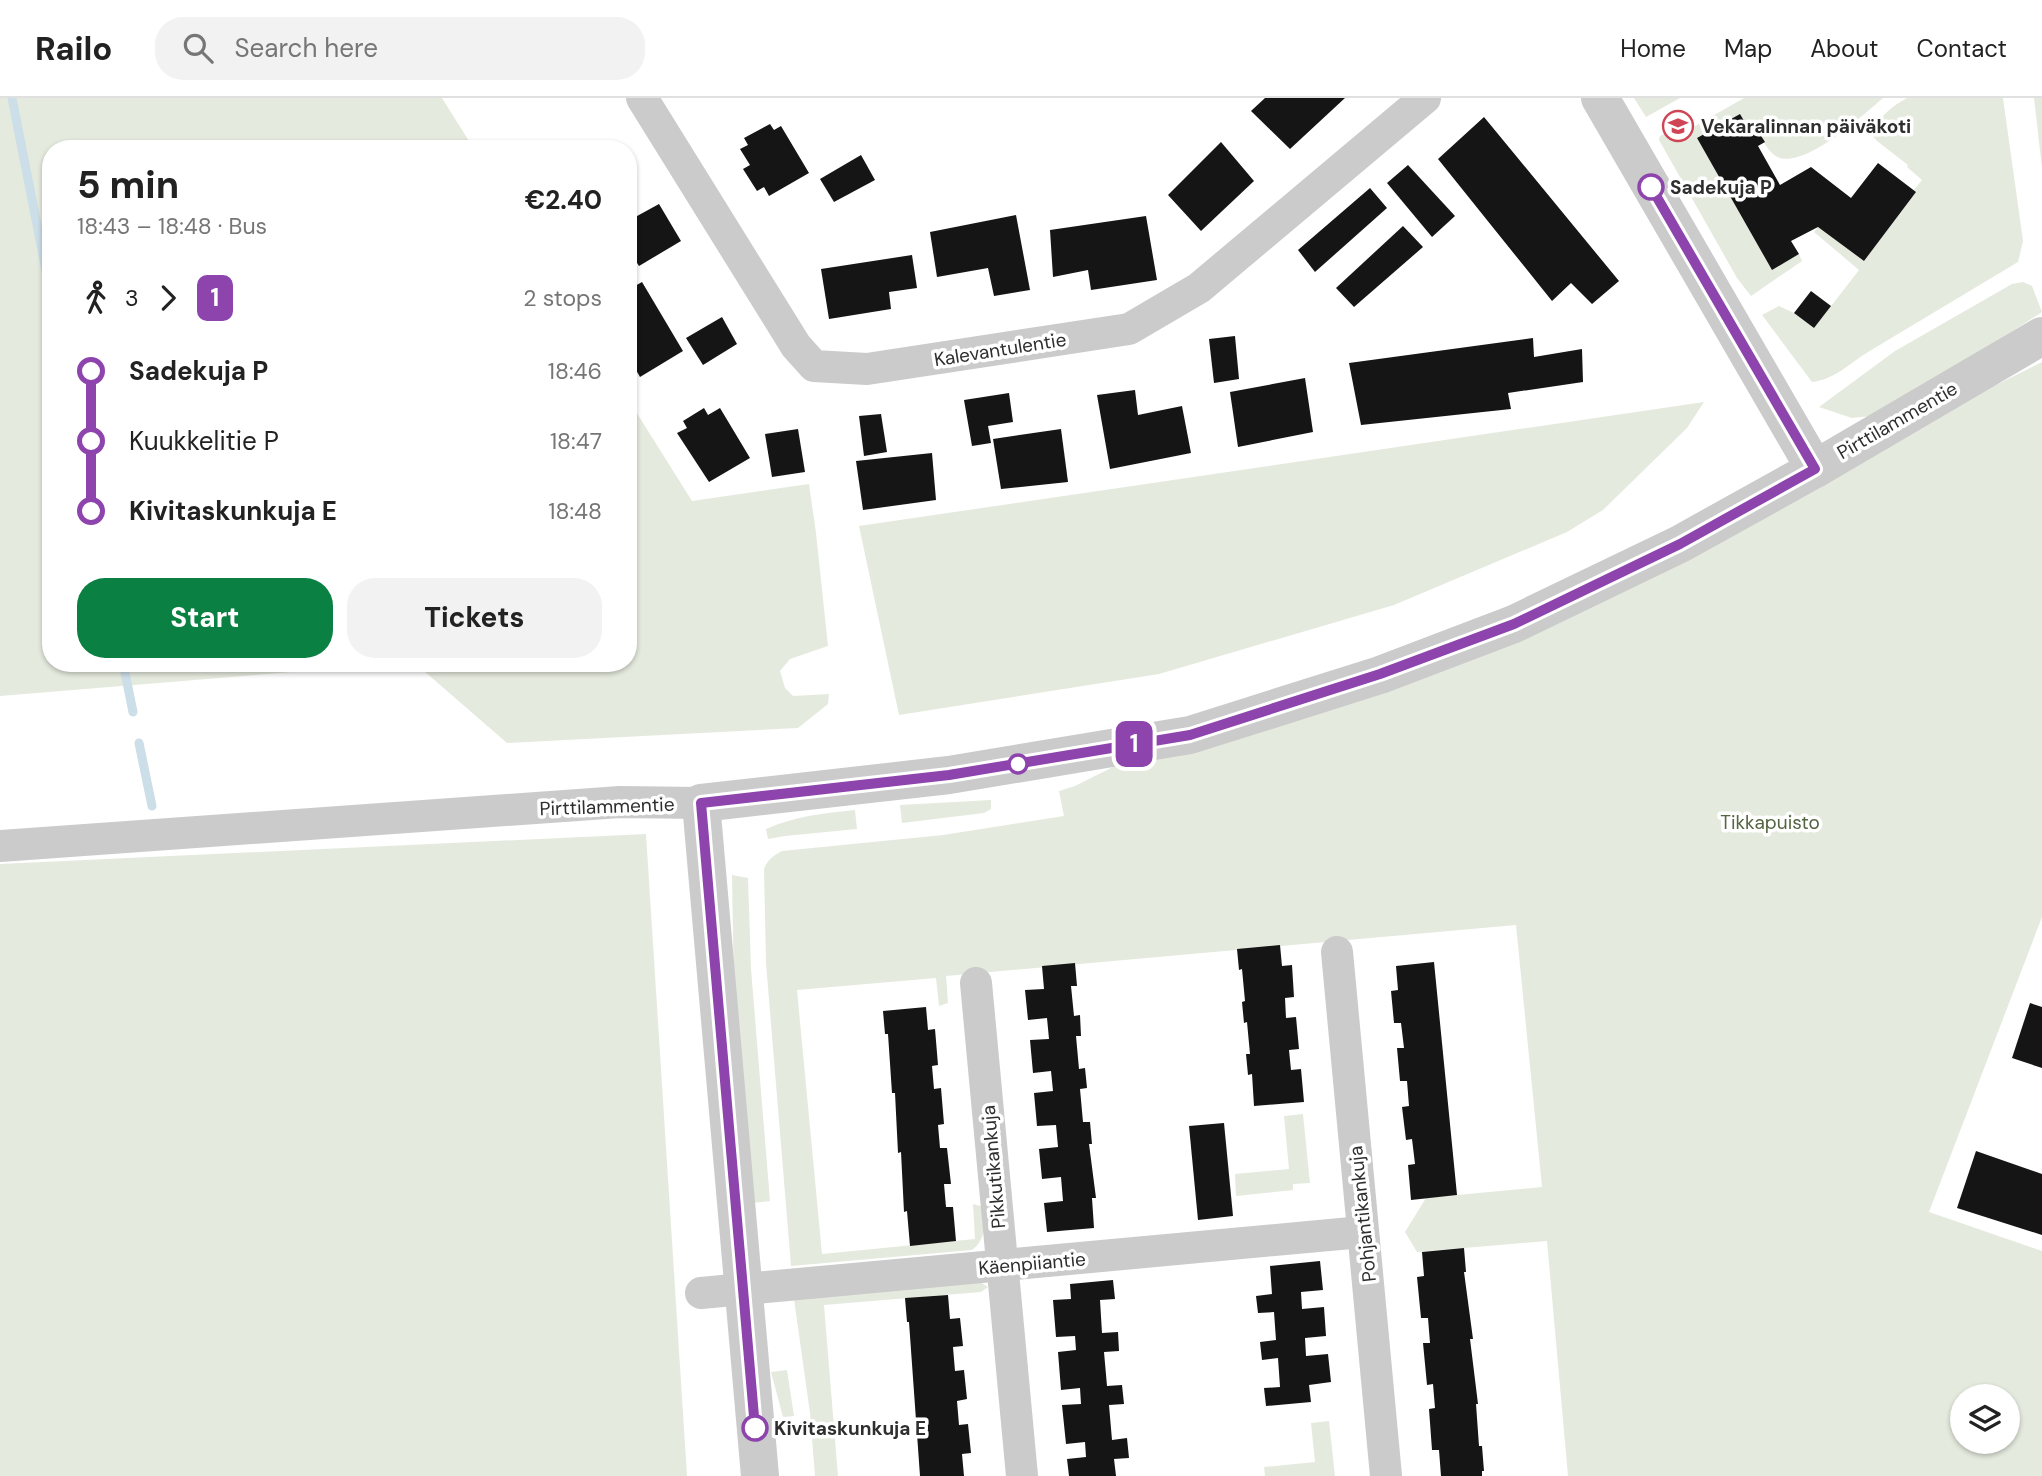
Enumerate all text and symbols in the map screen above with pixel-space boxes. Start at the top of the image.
search box [155,17,645,80]
text: Railo [35,27,113,70]
icon: search [179,29,217,67]
text: Search here [235,31,378,65]
text: Home [1620,33,1686,64]
text: Map [1724,33,1772,64]
text: About [1810,33,1879,64]
text: Contact [1917,33,2007,64]
school or university icon: Vekaralinnan päiväkoti [1661,109,1695,143]
place label: Vekaralinnan päiväkoti [1701,114,1911,139]
text: 5 min [77,160,179,210]
marker: Sadekuja P [1638,174,1664,200]
place label: Sadekuja P [1670,175,1772,200]
text: €2.40 [525,183,602,217]
text: 18:43 – 18:48 · Bus [77,211,267,241]
icon: walk [77,279,115,317]
icon: forward [149,279,187,317]
text: 1 [211,282,219,313]
text: 3 [125,283,139,313]
text: 2 stops [523,283,602,313]
street label: Kalevantulentie [932,327,1068,372]
text: Sadekuja P [129,354,268,388]
text: 18:46 [548,356,602,386]
street label: Pirttilammentie [1833,376,1962,465]
text: Kuukkelitie P [129,424,279,458]
text: 18:47 [550,426,602,456]
text: Kivitaskunkuja E [129,494,337,528]
text: 18:48 [548,496,602,526]
button: Start [77,578,333,658]
button: Tickets [347,578,602,658]
line badge: 1 [1111,721,1157,767]
text: 1 [1130,728,1138,759]
unlabelled marker [1008,754,1028,774]
street label: Pirttilammentie [539,792,675,821]
park label: Tikkapuisto [1720,810,1820,835]
street label: Pikkutikankuja [976,1104,1011,1230]
street label: Pohjantikankuja [1343,1145,1382,1283]
street label: Käenpiiantie [977,1246,1087,1281]
map controls [1950,1384,2020,1454]
button: layers [1950,1384,2020,1454]
marker: Kivitaskunkuja E [742,1415,768,1441]
place label: Kivitaskunkuja E [774,1416,926,1441]

